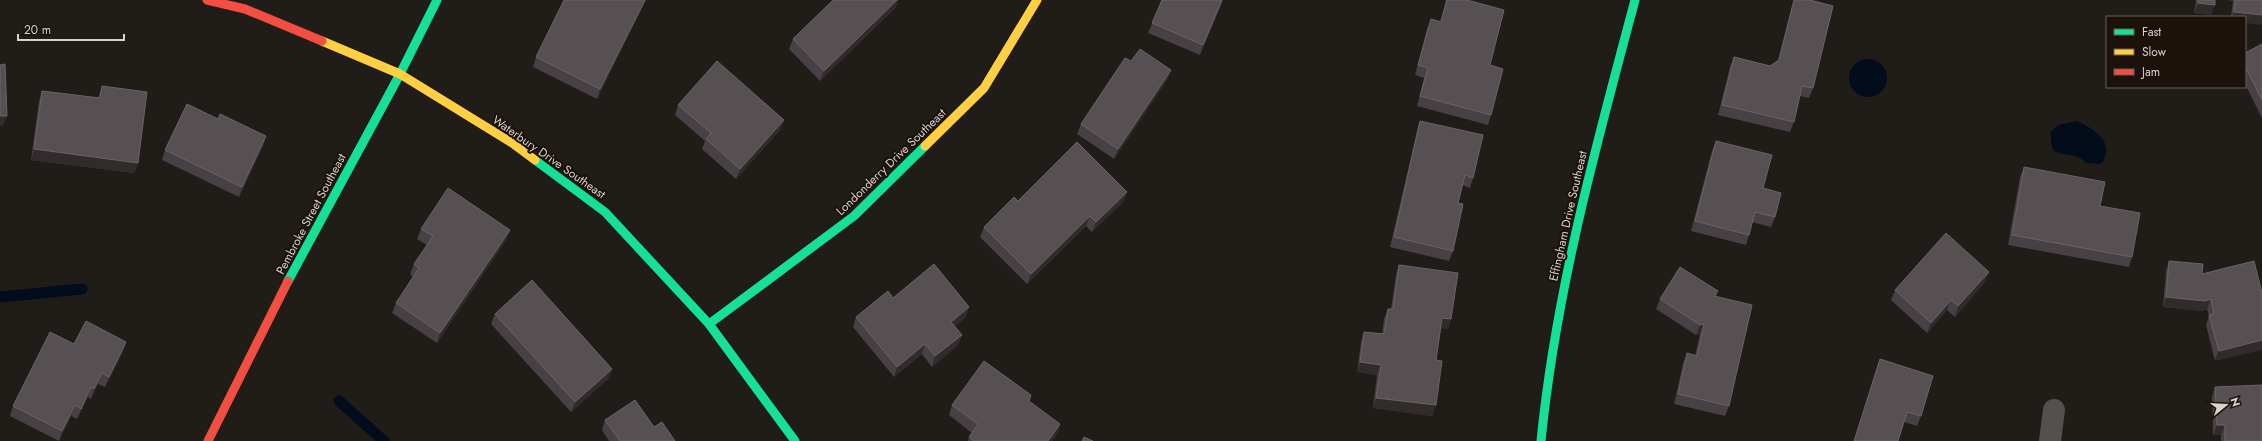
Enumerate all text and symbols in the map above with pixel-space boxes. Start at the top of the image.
scale bar [18,16,124,42]
legend [2106,16,2246,88]
text: 20 m [24,21,51,39]
text: Fast [2142,23,2161,41]
text: Slow [2142,43,2167,61]
text: Jam [2140,63,2160,81]
street label: Londonderry Drive Southeast [832,104,950,220]
street label: Waterbury Drive Southeast [489,111,609,203]
street label: Effingham Drive Southeast [1544,149,1592,283]
street label: Pembroke Street Southeast [271,150,351,278]
north arrow [2206,385,2246,425]
text: N [2227,395,2244,409]

